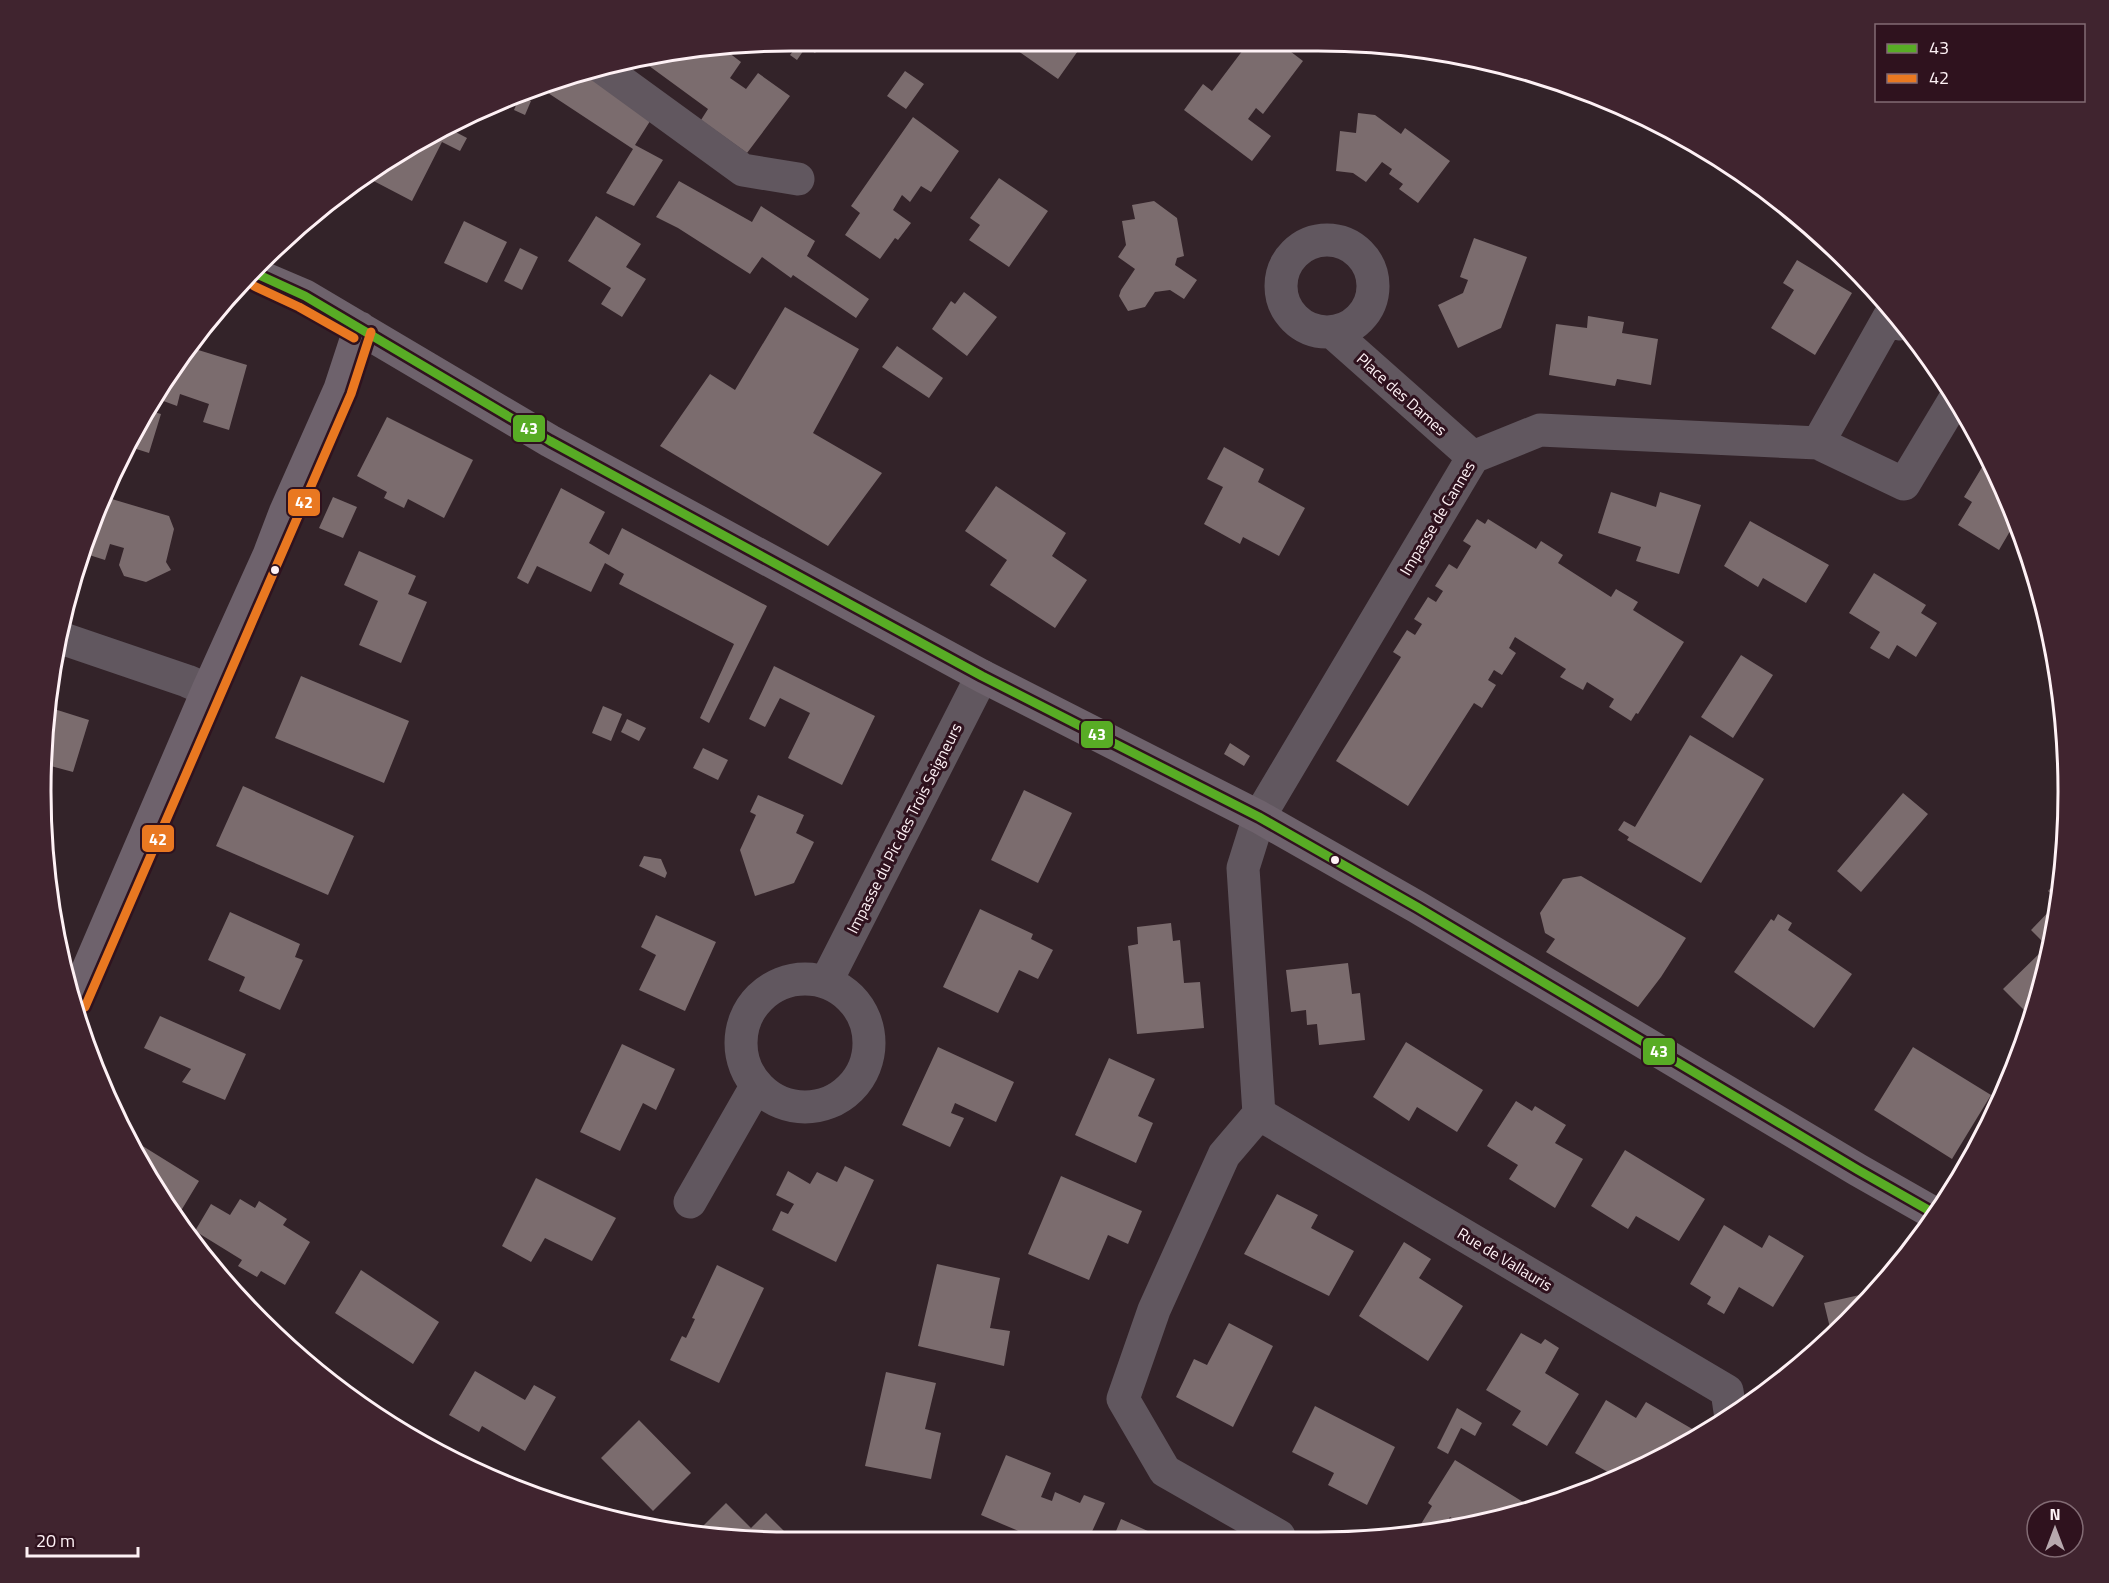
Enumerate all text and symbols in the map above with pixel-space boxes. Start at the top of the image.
legend [1875,24,2085,102]
text: 43 [1929,34,1949,61]
text: 42 [1929,64,1949,91]
street label: Place des Dames [1351,347,1453,441]
line badge: 43 [512,414,546,443]
text: 43 [520,416,538,440]
street label: Impasse de Cannes [1393,456,1481,580]
line badge: 42 [287,488,321,517]
text: 42 [295,490,313,514]
unlabelled marker [269,564,281,576]
street label: Impasse du Pic des Trois Seigneurs [840,718,968,938]
line badge: 43 [1080,720,1114,749]
text: 43 [1088,722,1106,746]
line badge: 42 [141,824,175,853]
text: 42 [149,827,167,851]
unlabelled marker [1329,854,1341,866]
line badge: 43 [1642,1037,1676,1066]
text: 43 [1650,1039,1668,1063]
street label: Rue de Vallauris [1453,1221,1557,1297]
north arrow [2025,1499,2085,1559]
text: N [2049,1502,2061,1526]
scale bar [27,1520,138,1558]
text: 20 m [36,1527,75,1554]

